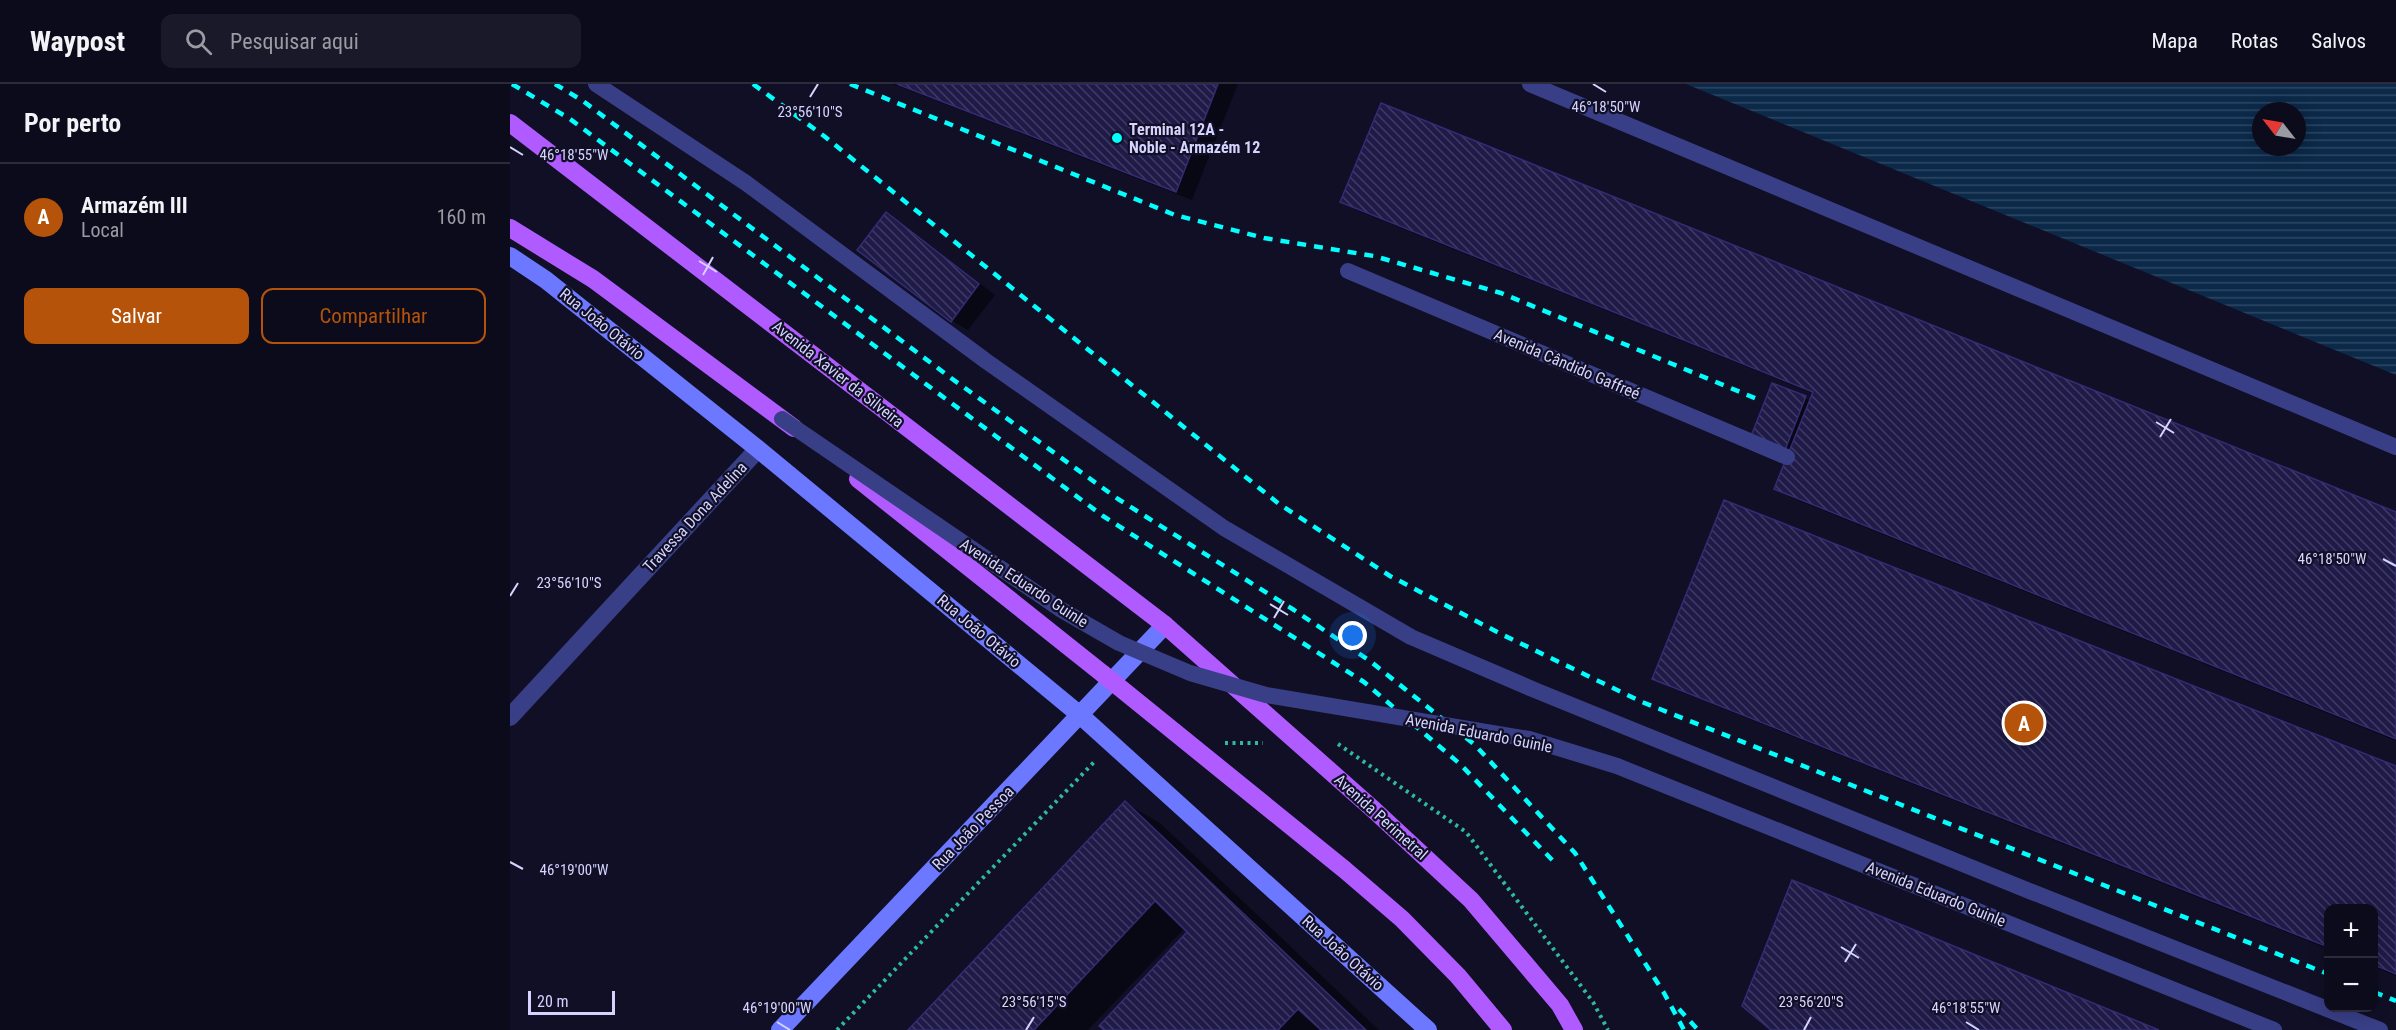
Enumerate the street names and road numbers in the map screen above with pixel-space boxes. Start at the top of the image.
street label: Rua João Otávio [556,284,648,364]
street label: Avenida Xavier da Silveira [768,317,908,431]
street label: Avenida Cândido Gaffreé [1491,325,1643,403]
street label: Travessa Dona Adelina [639,458,751,576]
street label: Avenida Eduardo Guinle [956,534,1092,632]
street label: Rua João Otávio [933,591,1025,671]
street label: Avenida Eduardo Guinle [1404,709,1554,757]
street label: Avenida Perimetral [1331,770,1431,864]
street label: Rua João Pessoa [928,782,1018,874]
street label: Avenida Eduardo Guinle [1863,857,2009,931]
street label: Rua João Otávio [1298,911,1388,995]

